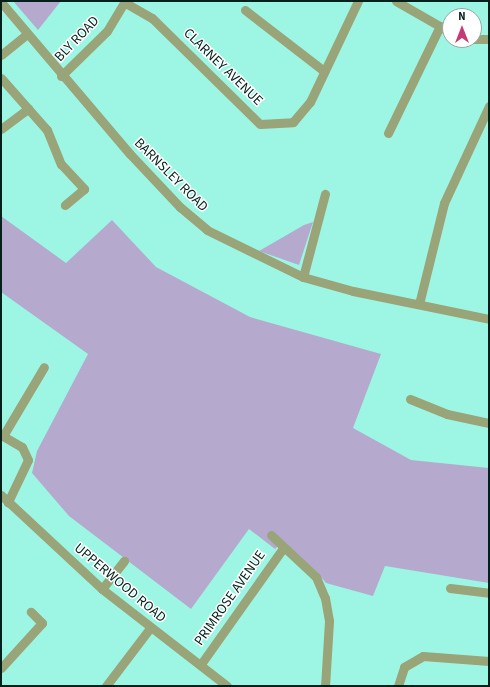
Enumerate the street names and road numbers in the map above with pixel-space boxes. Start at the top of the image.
street label: BLY ROAD [51,13,103,65]
street label: CLARNEY AVENUE [180,25,266,109]
street label: BARNSLEY ROAD [131,135,211,215]
street label: UPPERWOOD ROAD [71,540,169,626]
street label: PRIMROSE AVENUE [191,547,269,649]

